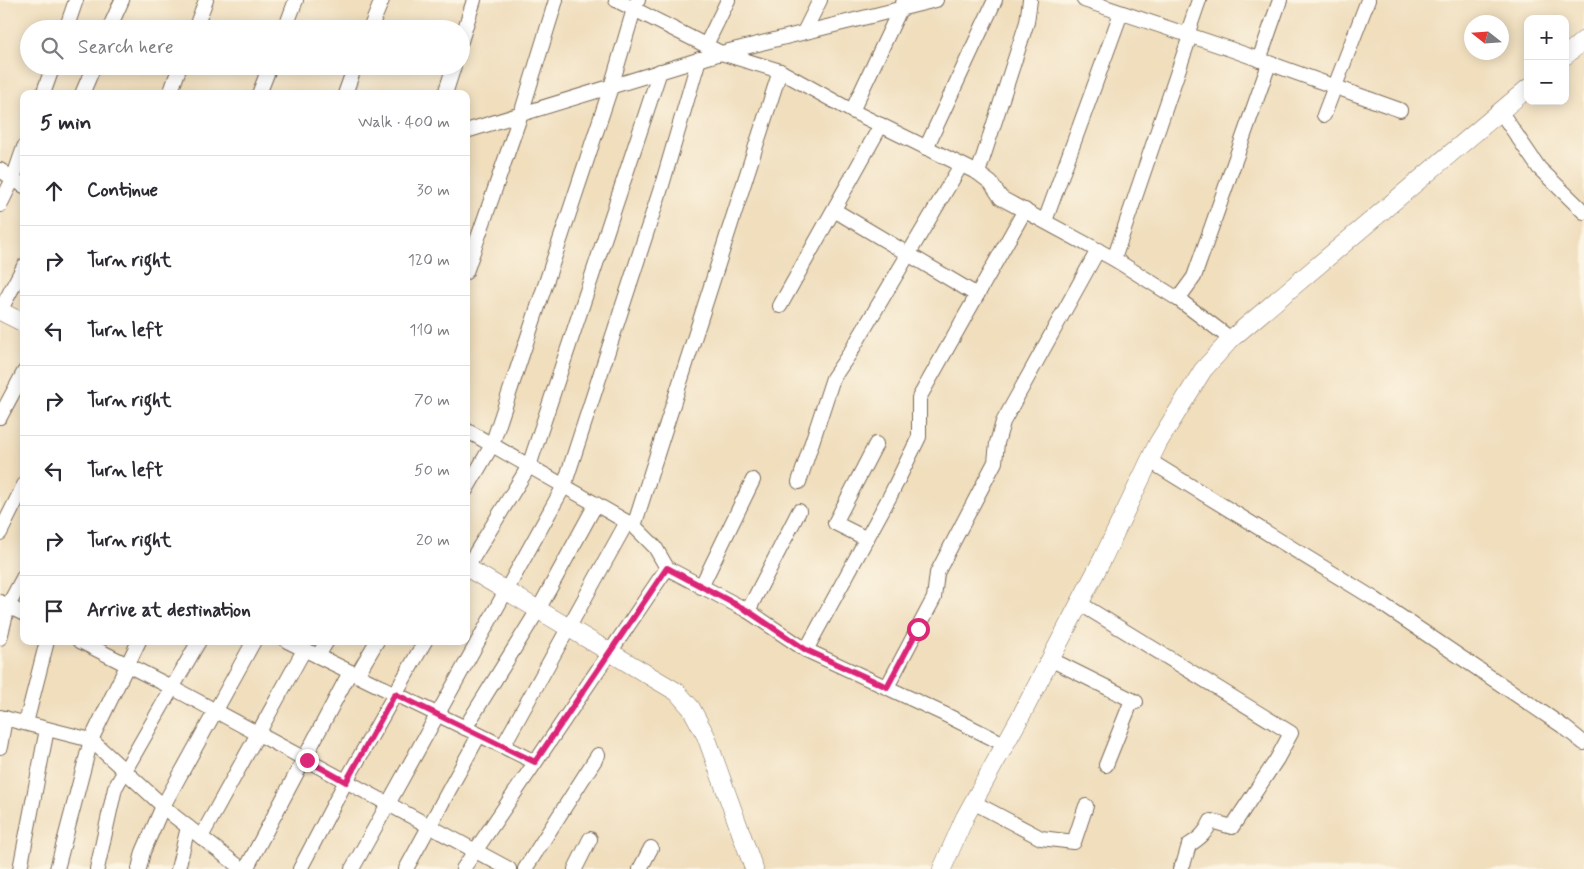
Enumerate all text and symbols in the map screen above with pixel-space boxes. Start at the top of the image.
north arrow [1464,15,1509,60]
map controls [1524,15,1569,105]
button: + [1524,15,1569,60]
search box [20,20,470,75]
icon: search [38,34,66,62]
text: Search here [78,35,174,60]
button: − [1524,60,1569,105]
text: 5 min [40,109,92,137]
text: Walk · 400 m [358,112,450,133]
icon: ahead [40,177,68,205]
text: Continue [87,178,158,203]
text: 30 m [417,180,450,201]
icon: right [40,247,68,275]
text: Turn right [87,248,171,273]
text: 120 m [408,250,450,271]
icon: left [40,317,68,345]
text: Turn left [87,318,163,343]
text: 110 m [409,320,450,341]
icon: right [40,387,68,415]
text: Turn right [87,388,171,413]
text: 70 m [414,390,450,411]
icon: left [40,457,68,485]
text: Turn left [87,458,163,483]
text: 50 m [414,460,450,481]
icon: right [40,527,68,555]
text: Turn right [87,528,171,553]
text: 20 m [416,530,450,551]
icon: arrive [40,597,68,625]
text: Arrive at destination [87,598,251,623]
route start [907,618,930,641]
route end [296,749,319,772]

